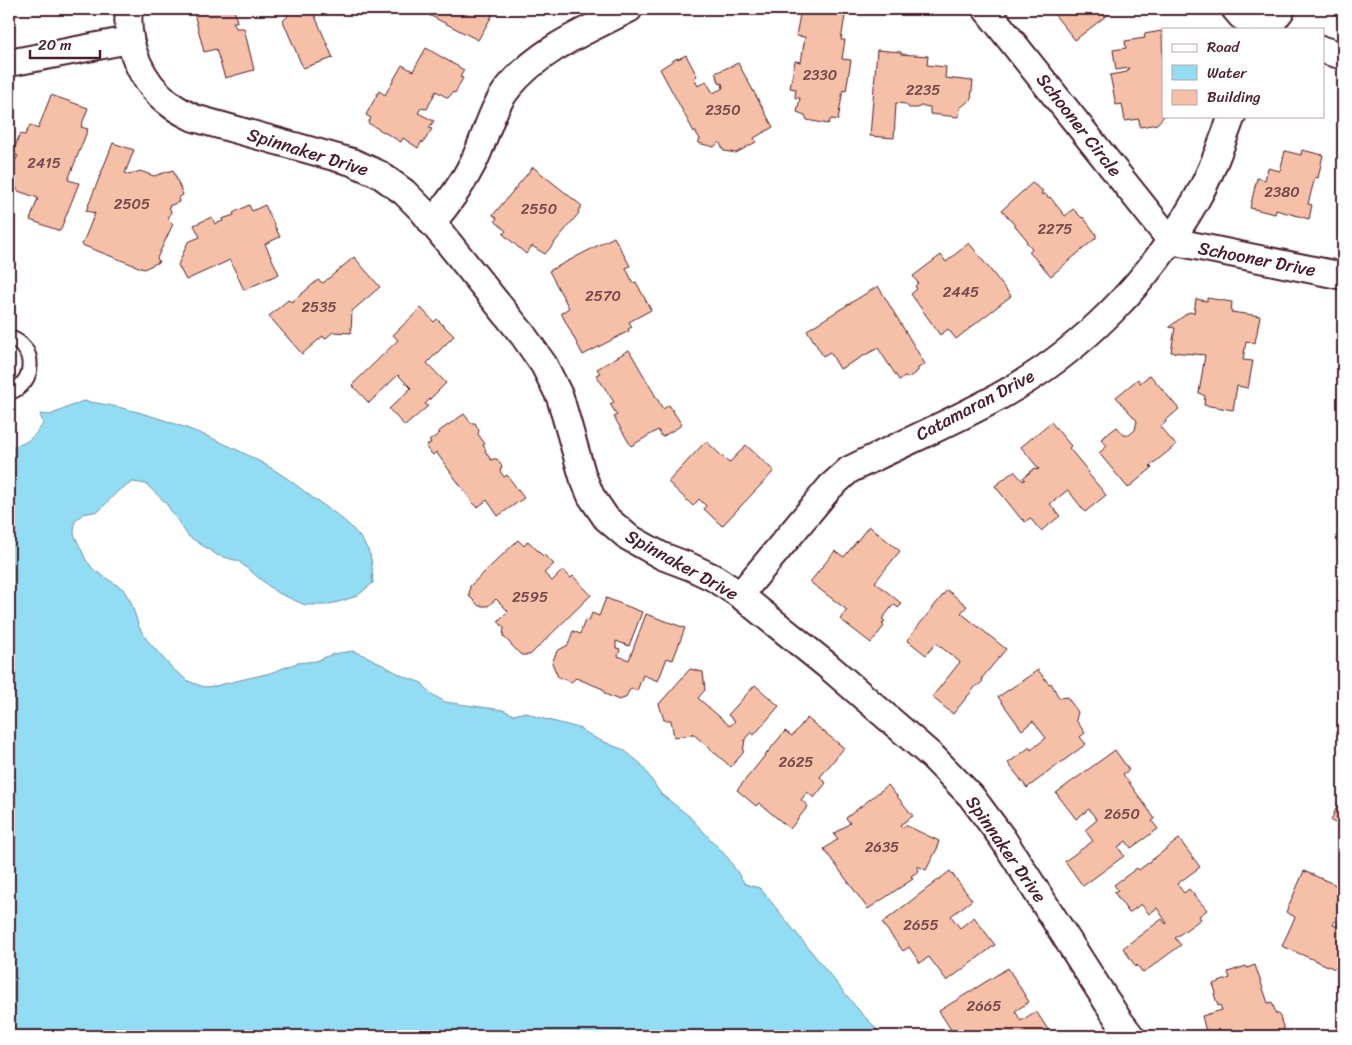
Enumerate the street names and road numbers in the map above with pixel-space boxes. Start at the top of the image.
street label: Schooner Circle [1028,66,1130,184]
street label: Spinnaker Drive [243,118,373,186]
street label: Schooner Drive [1195,232,1319,286]
street label: Catamaran Drive [910,360,1041,450]
street label: Spinnaker Drive [619,521,745,609]
street label: Spinnaker Drive [957,788,1055,910]

